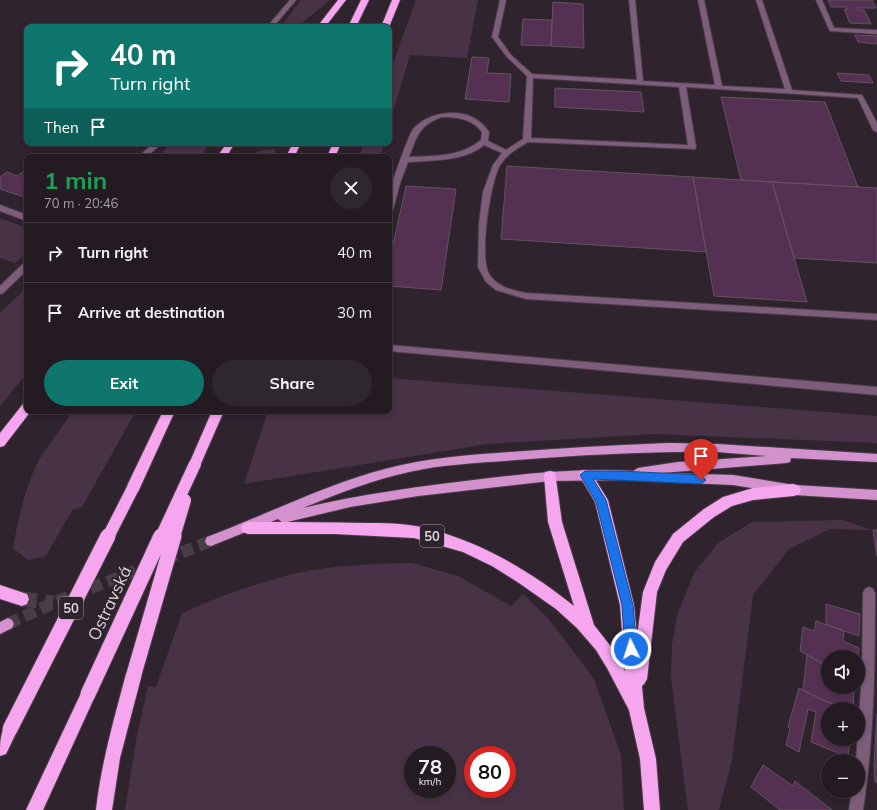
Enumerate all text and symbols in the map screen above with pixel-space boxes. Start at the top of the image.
text: 40 m [110,37,176,72]
icon: right [44,40,96,92]
text: Turn right [110,72,190,95]
icon: arrive [87,116,109,138]
text: Then [44,118,79,137]
text: 1 min [44,165,107,195]
button: close [330,167,372,209]
text: 70 m · 20:46 [44,195,118,211]
icon: right [44,242,66,264]
text: Turn right [78,243,148,262]
text: 40 m [337,243,372,262]
icon: arrive [44,302,66,324]
text: Arrive at destination [78,303,225,322]
text: 30 m [337,303,372,322]
button: Exit [44,360,204,406]
button: Share [212,360,372,406]
pin [684,439,718,480]
icon: arrive [690,445,712,467]
road number: 50 [420,525,444,547]
street label: Ostravská [83,562,135,644]
road number: 50 [59,597,83,619]
position arrow [610,628,652,670]
map controls [821,650,865,798]
button: sound [821,650,865,694]
button: + [821,702,865,746]
speed limit sign: 80 [464,746,516,798]
text: 78 [418,754,442,779]
button: − [821,754,865,798]
text: km/h [419,775,441,788]

